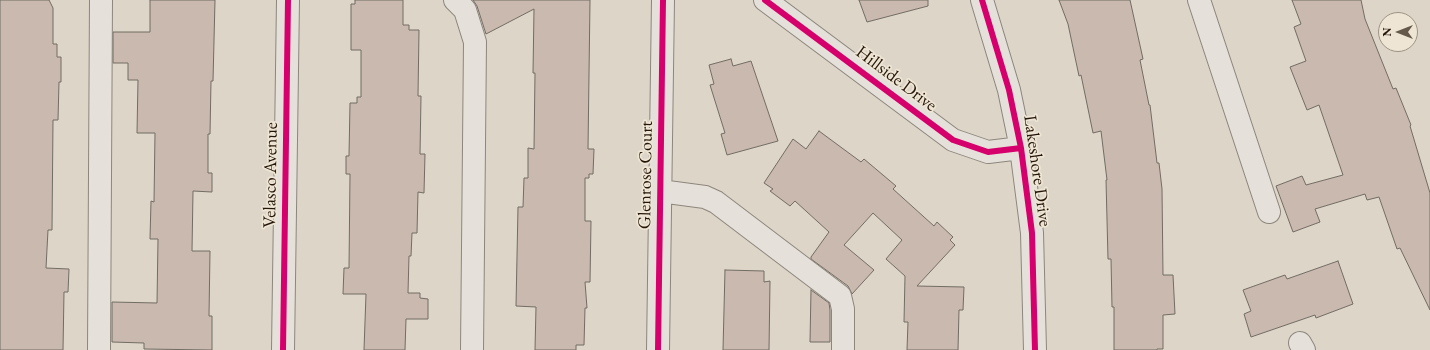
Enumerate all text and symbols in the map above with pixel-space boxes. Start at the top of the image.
north arrow [1378,12,1418,52]
text: N [1380,28,1394,36]
street label: Hillside Drive [851,41,941,117]
street label: Lakeshore Drive [1018,114,1056,228]
street label: Glenrose Court [634,121,658,229]
street label: Velasco Avenue [259,122,283,228]

